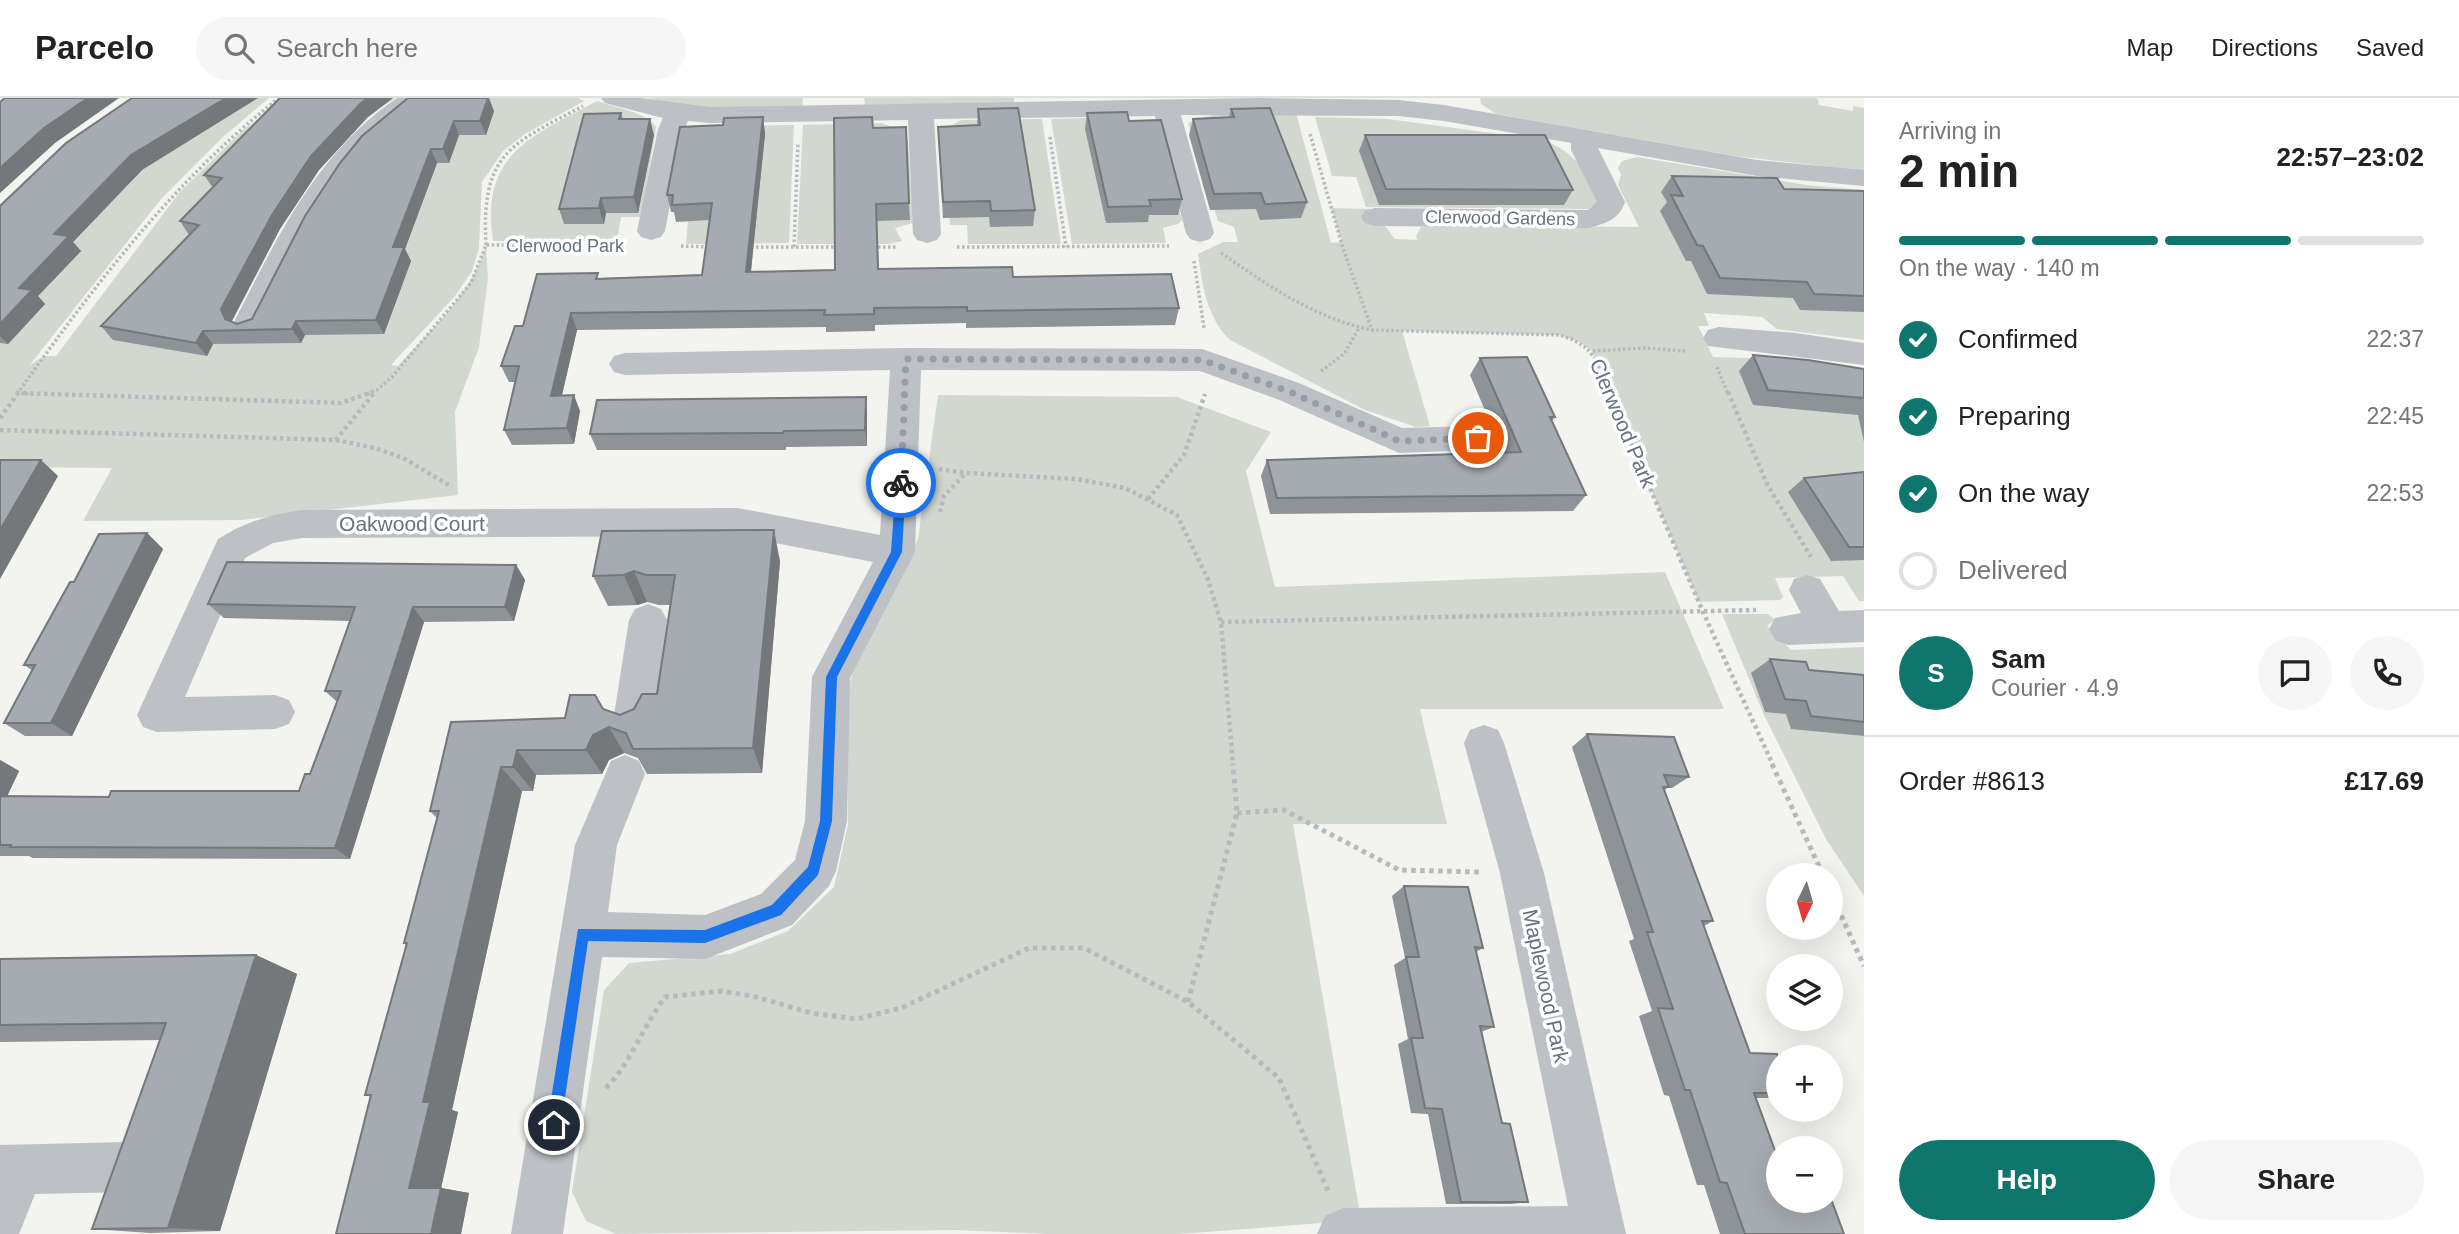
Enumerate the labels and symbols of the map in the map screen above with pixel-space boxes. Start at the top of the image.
street label: Clerwood Gardens [1425,207,1575,229]
street label: Clerwood Park [506,236,625,256]
street label: Clerwood Park [1586,355,1661,491]
pin [1448,408,1508,468]
courier [866,448,936,518]
street label: Oakwood Court [339,512,485,535]
north arrow [1766,863,1843,940]
street label: Maplewood Park [1518,907,1574,1065]
pin [524,1095,584,1155]

